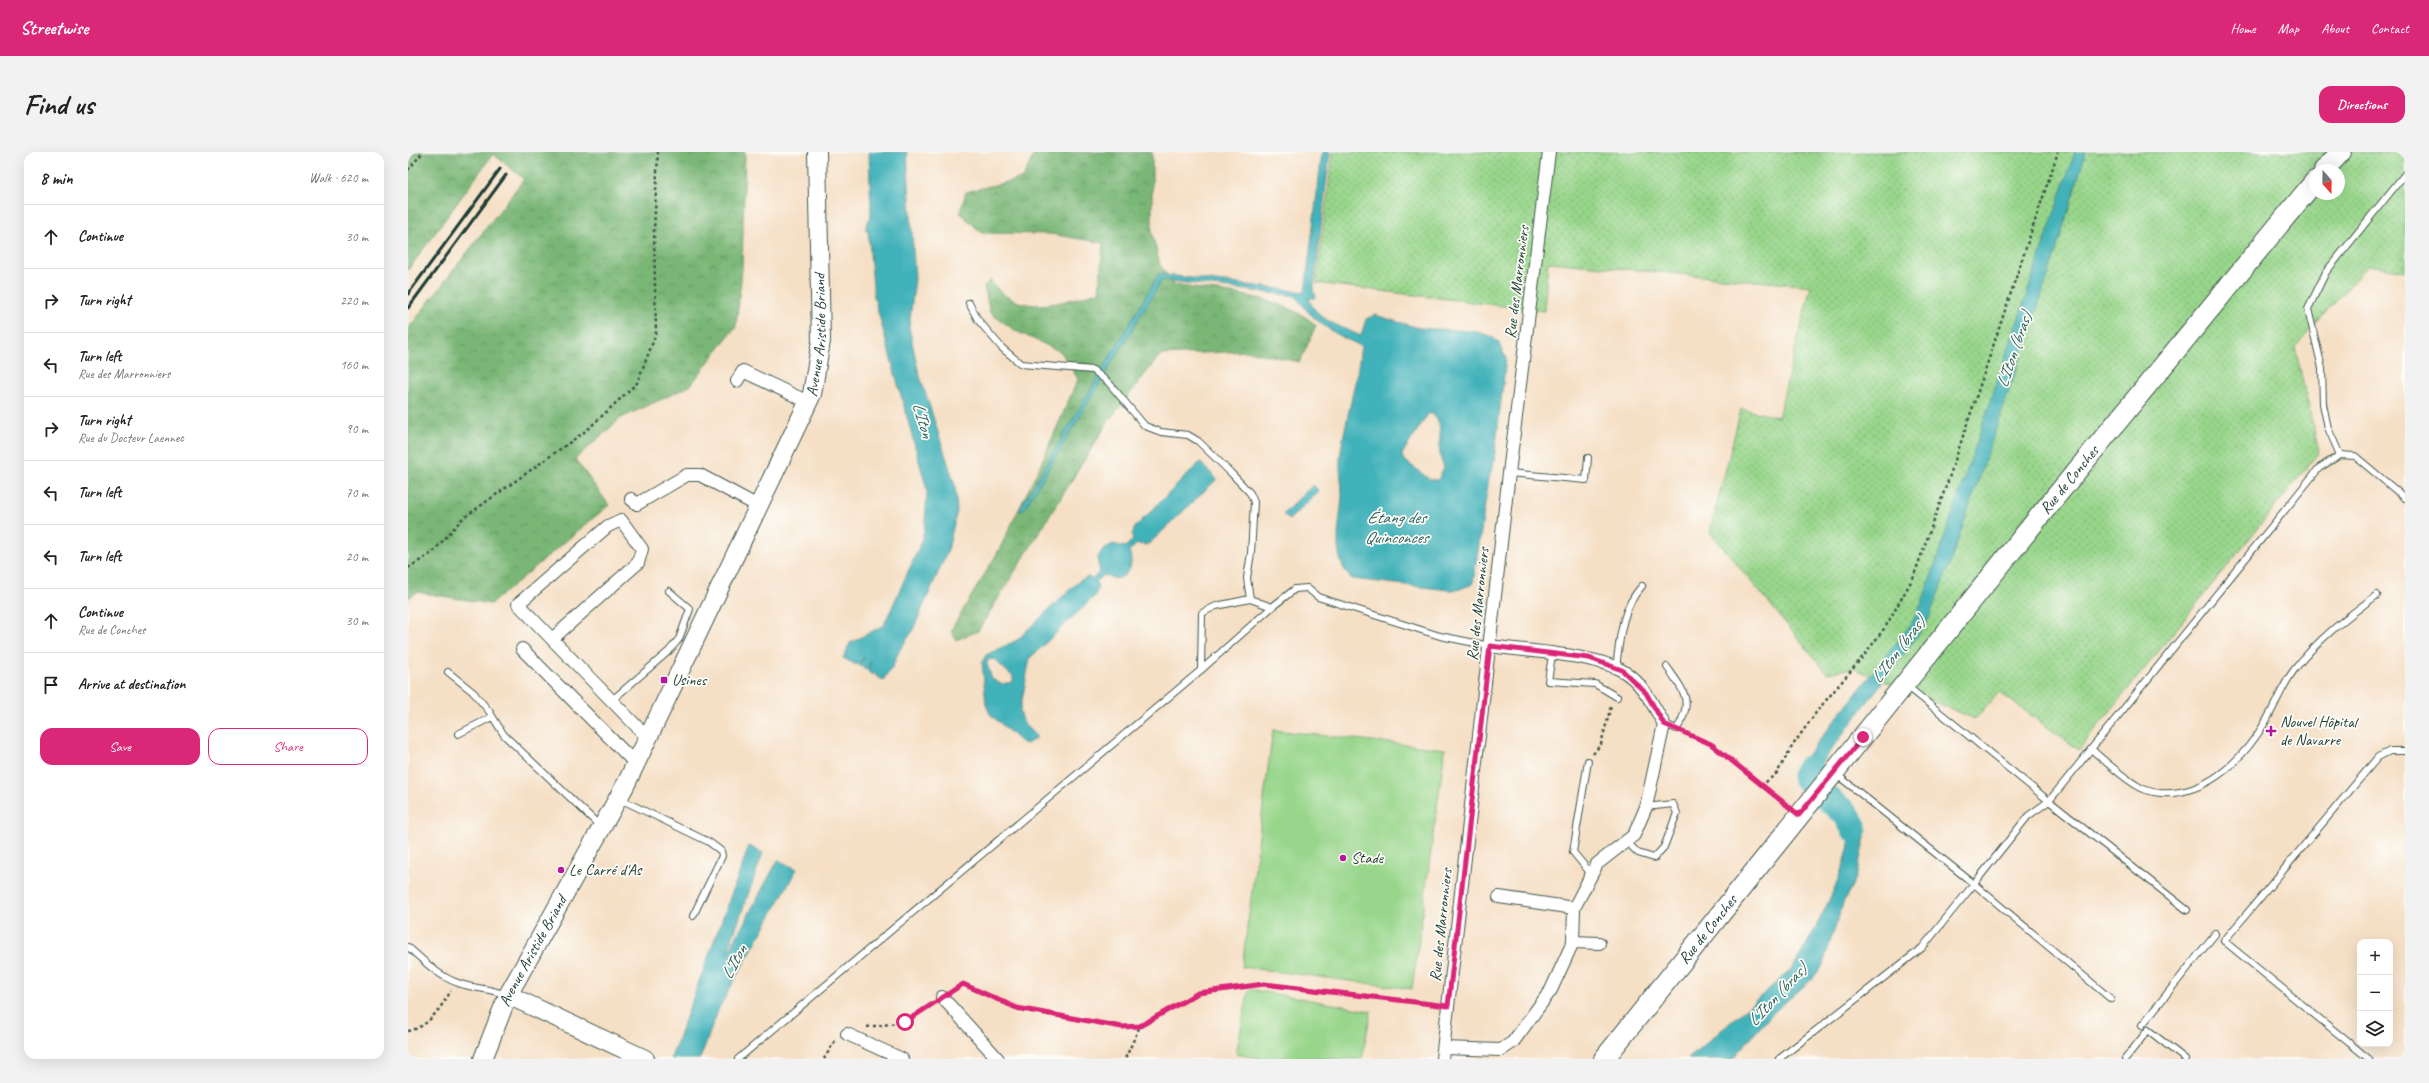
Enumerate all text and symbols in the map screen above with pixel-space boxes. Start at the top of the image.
text: Streetwise [20,16,88,40]
text: Home [2230,20,2256,37]
text: Map [2278,20,2299,37]
text: About [2321,20,2349,37]
text: Contact [2371,20,2409,37]
button: Directions [2319,86,2405,123]
text: Find us [24,87,94,122]
north arrow [2309,164,2345,200]
text: 8 min [40,168,73,189]
text: Walk · 620 m [309,170,368,186]
street label: Rue des Marronniers [1500,223,1534,340]
icon: ahead [40,226,62,248]
text: Continue [78,227,123,246]
text: 30 m [346,229,368,245]
street label: Avenue Aristide Briand [802,271,831,398]
icon: right [40,290,62,312]
text: Turn right [78,291,131,310]
text: 220 m [340,293,368,309]
water label: L'Iton (bras) [1991,307,2038,390]
text: Turn left [78,347,121,366]
icon: left [40,354,62,376]
text: 160 m [340,357,368,373]
text: Rue des Marronniers [78,366,170,382]
water label: L'Iton [908,400,938,441]
text: Turn right [78,411,131,430]
icon: right [40,418,62,440]
text: 90 m [346,421,368,437]
text: Rue du Docteur Laennec [78,430,184,446]
street label: Rue de Conches [2035,440,2104,518]
icon: left [40,482,62,504]
text: Turn left [78,483,121,502]
text: 70 m [346,485,368,501]
water label: Étang des Quinconces [1365,507,1431,548]
street label: Rue des Marronniers [1462,545,1494,661]
icon: left [40,546,62,568]
text: Turn left [78,547,121,566]
text: 20 m [346,549,368,565]
text: Continue [78,603,123,622]
icon: ahead [40,610,62,632]
water label: L'Iton (bras) [1866,610,1932,687]
text: 30 m [346,613,368,629]
text: Rue de Conches [78,622,145,638]
place label: Usines [672,670,708,690]
icon: arrive [40,674,62,696]
text: Arrive at destination [78,675,185,694]
marker: Usines [659,675,669,685]
place label: Nouvel Hôpital de Navarre [2280,712,2360,750]
marker: Nouvel Hôpital de Navarre [2265,725,2277,737]
button: Save [40,728,200,765]
button: Share [208,728,368,765]
route end [1854,728,1872,746]
place label: Stade [1351,848,1385,868]
marker: Stade [1338,853,1348,863]
place label: Le Carré d'As [569,860,643,880]
marker: Le Carré d'As [556,865,566,875]
street label: Rue des Marronniers [1425,866,1457,982]
street label: Avenue Aristide Briand [494,890,573,1009]
street label: Rue de Conches [1674,890,1743,968]
map controls [2357,939,2393,1047]
button: + [2357,939,2393,975]
water label: L'Iton [716,940,752,983]
water label: L'Iton (bras) [1743,957,1813,1031]
button: − [2357,975,2393,1011]
button: layers [2357,1011,2393,1047]
route start [896,1013,914,1031]

